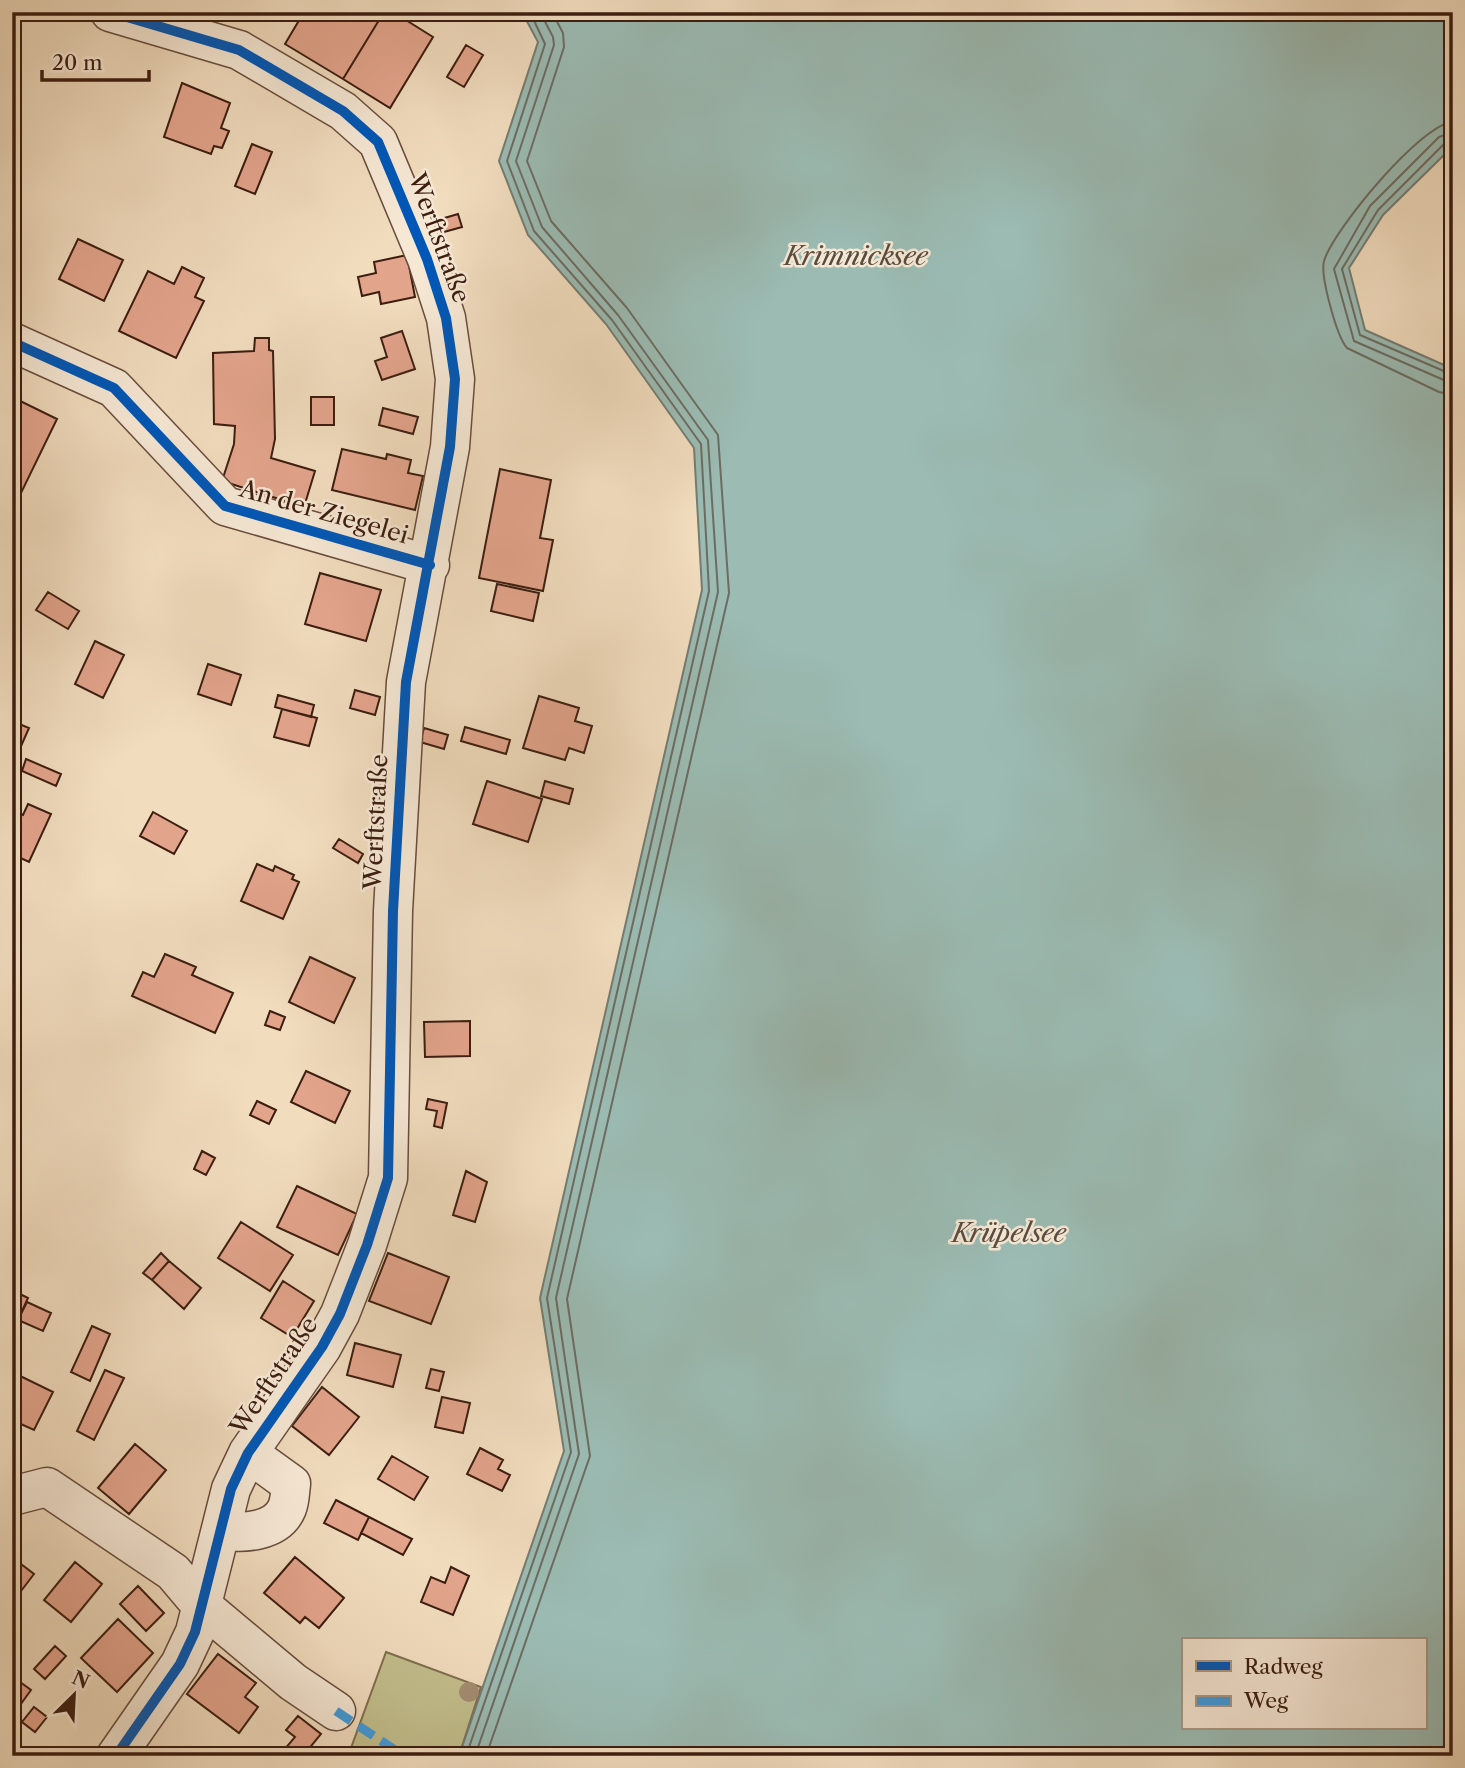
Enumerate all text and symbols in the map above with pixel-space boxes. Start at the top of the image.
scale bar [42,38,149,82]
text: 20 m [52,50,103,75]
street label: Werftstraße [402,168,476,307]
water label: Krimnicksee [782,240,929,272]
street label: An der Ziegelei [235,473,412,549]
street label: Werftstraße [357,753,394,892]
water label: Krüpelsee [950,1217,1067,1249]
street label: Werftstraße [223,1311,324,1441]
legend [1182,1638,1426,1730]
text: Radweg [1244,1654,1324,1679]
north arrow [38,1660,108,1730]
text: N [68,1666,93,1694]
text: Weg [1243,1688,1289,1713]

